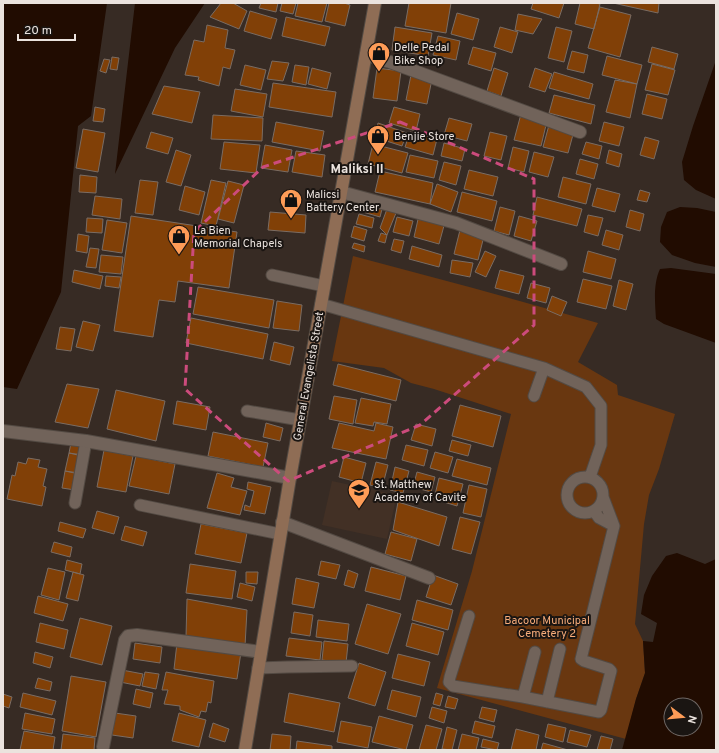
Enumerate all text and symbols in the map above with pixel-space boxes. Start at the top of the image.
scale bar [18,16,75,42]
text: 20 m [24,23,52,39]
shop icon: Delle Pedal Bike Shop [366,40,392,73]
place label: Delle Pedal Bike Shop [394,41,450,68]
shop icon: Benjie Store [365,123,391,156]
place label: Benjie Store [394,130,455,144]
district label: Maliksi II [330,162,384,178]
shop icon: Malicsi Battery Center [278,187,304,220]
place label: Malicsi Battery Center [306,188,380,215]
shop icon: La Bien Memorial Chapels [166,223,192,256]
place label: La Bien Memorial Chapels [194,224,282,251]
street label: General Evangelista Street [291,311,327,442]
school or university icon: St. Matthew Academy of Cavite [346,477,372,510]
place label: St. Matthew Academy of Cavite [374,478,466,505]
park label: Bacoor Municipal Cemetery 2 [504,614,590,641]
north arrow [663,697,703,737]
text: N [684,714,699,725]

